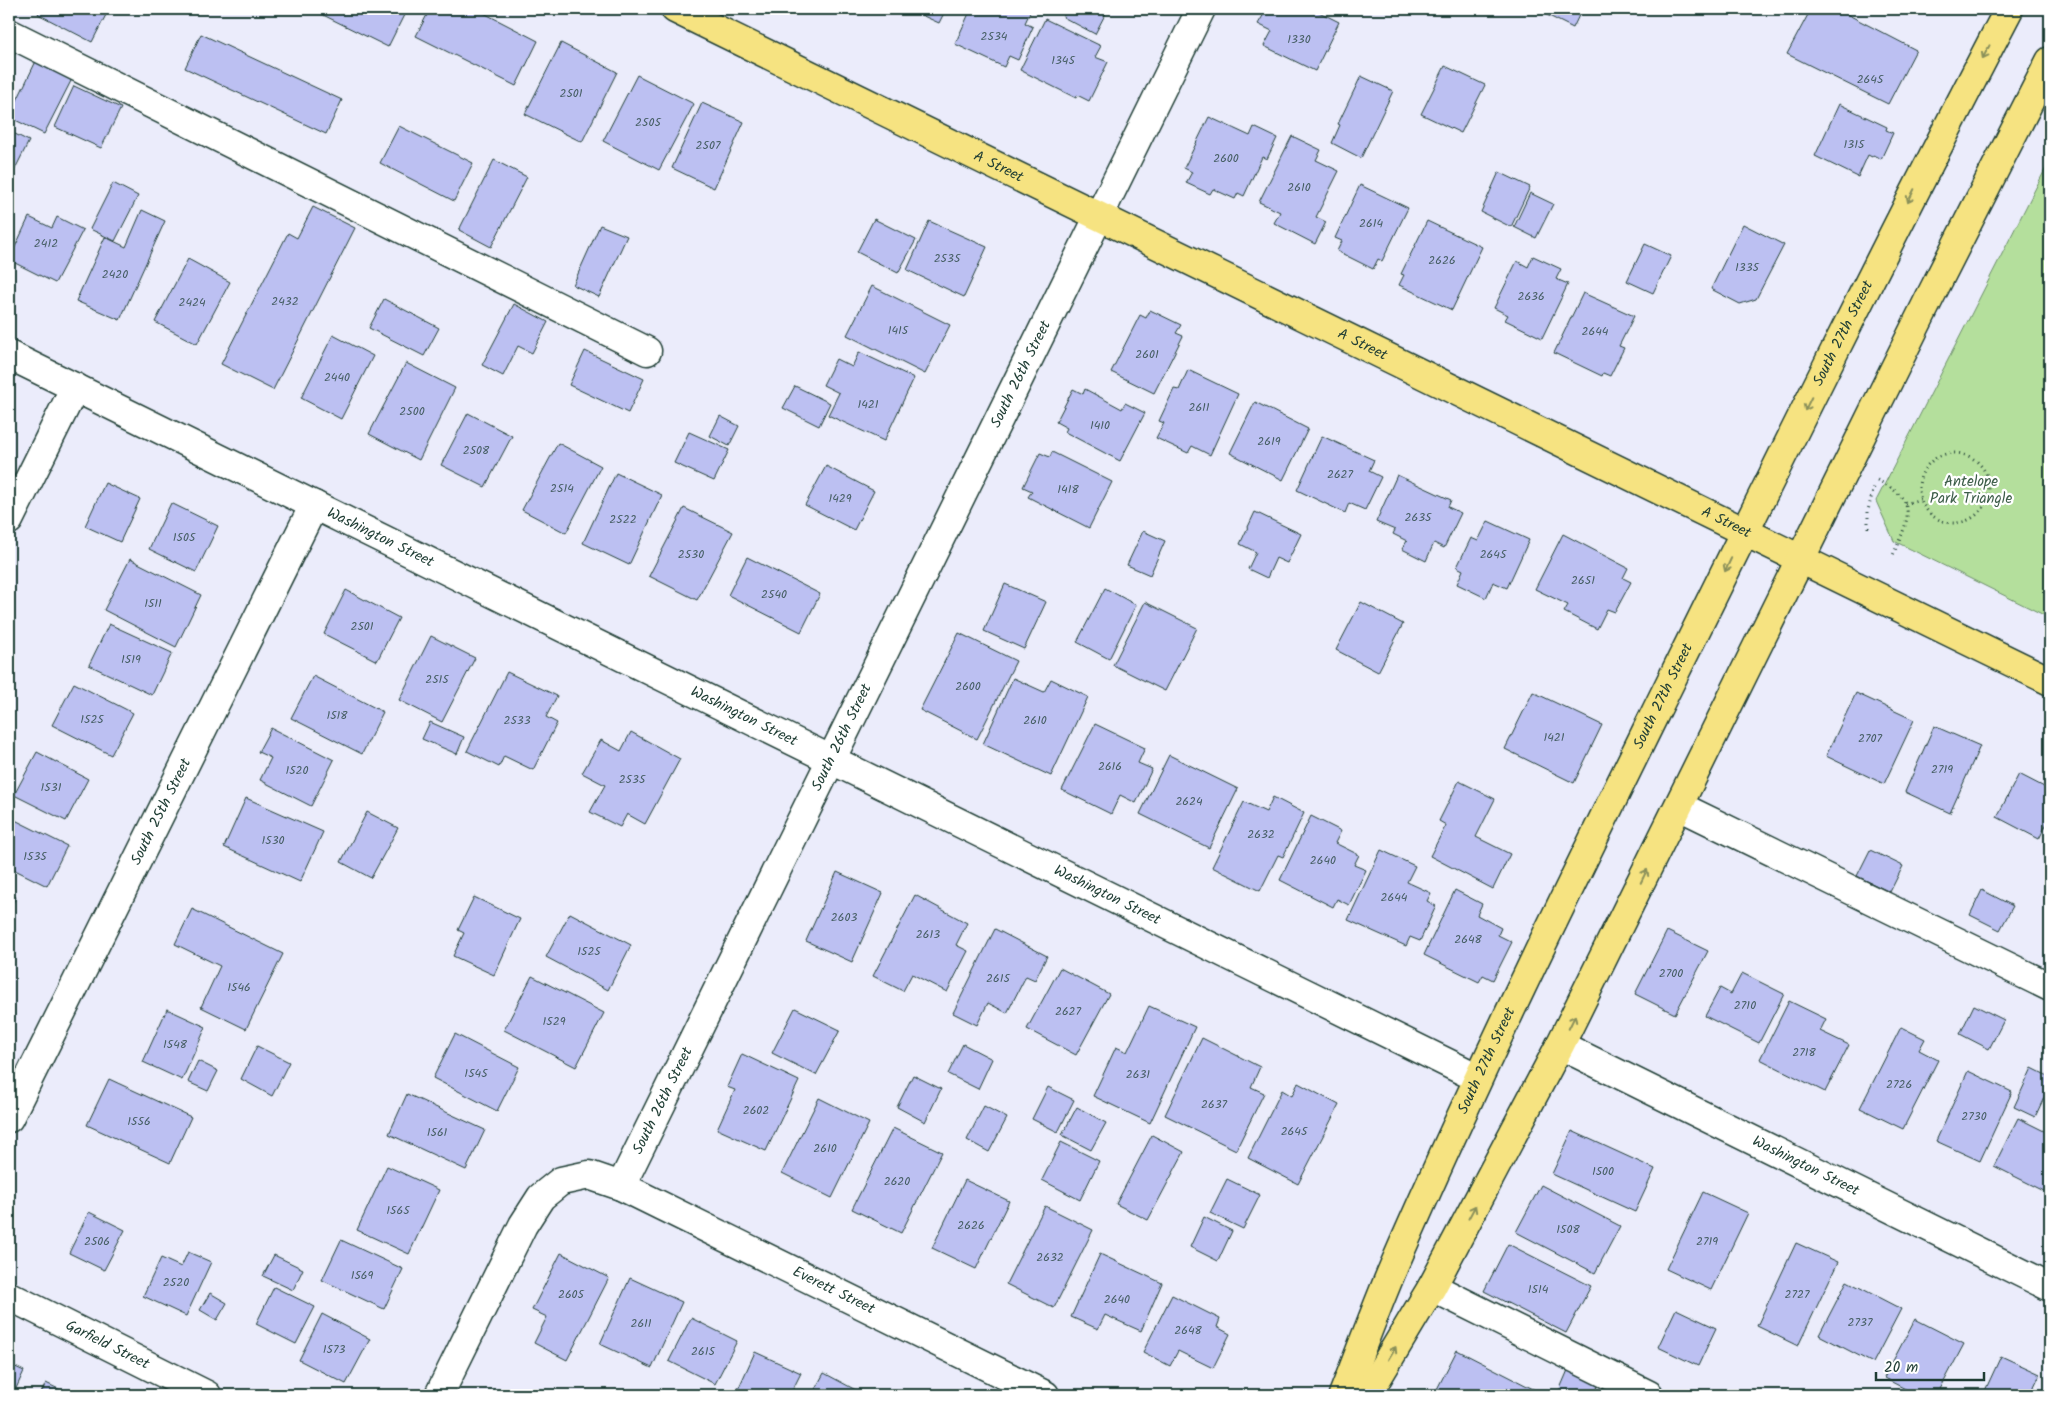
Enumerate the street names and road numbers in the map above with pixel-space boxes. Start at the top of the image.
street label: A Street [969,145,1028,190]
street label: South 27th Street [1807,276,1880,390]
street label: South 26th Street [984,316,1058,432]
street label: A Street [1333,322,1392,367]
street label: A Street [1697,500,1756,545]
street label: Washington Street [323,501,438,574]
street label: South 27th Street [1627,639,1700,753]
street label: Washington Street [686,680,802,753]
street label: South 26th Street [805,680,879,795]
street label: South 25th Street [125,754,198,869]
street label: Washington Street [1050,859,1165,932]
street label: South 27th Street [1452,1003,1522,1118]
street label: South 26th Street [626,1043,700,1159]
street label: Washington Street [1748,1130,1863,1203]
street label: Everett Street [788,1260,879,1321]
street label: Garfield Street [61,1314,154,1376]

